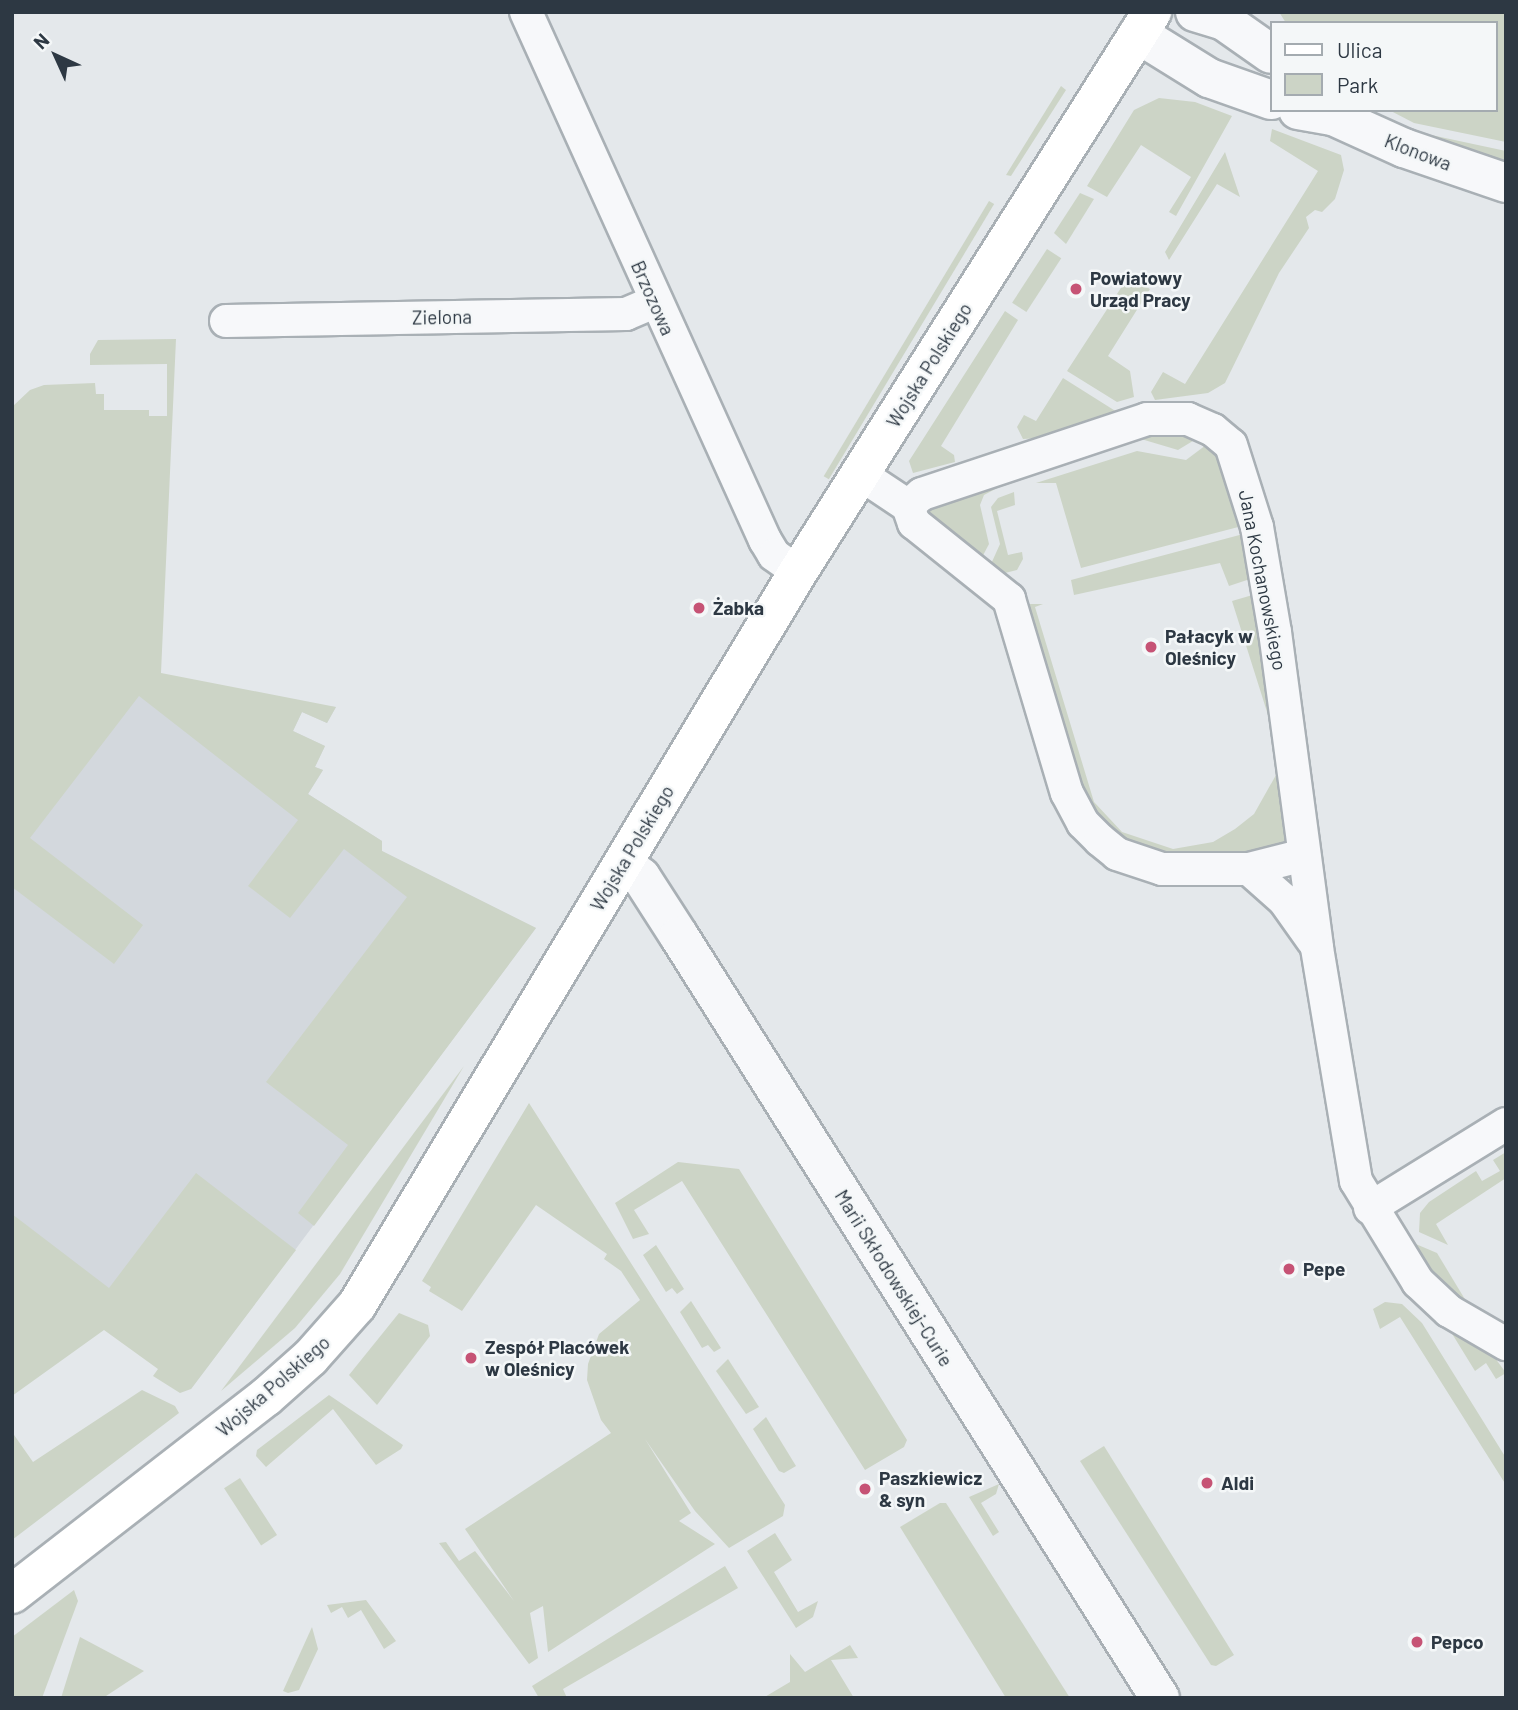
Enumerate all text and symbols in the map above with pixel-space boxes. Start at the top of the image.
north arrow [21,21,91,91]
legend [1270,21,1497,112]
text: N [28,28,53,53]
text: Ulica [1337,37,1382,62]
text: Park [1337,72,1378,97]
street label: Klonowa [1381,129,1455,175]
street label: Brzozowa [626,257,680,339]
place label: Powiatowy Urząd Pracy [1090,267,1191,311]
marker: Powiatowy Urząd Pracy [1068,281,1084,297]
street label: Wojska Polskiego [882,299,976,431]
street label: Zielona [412,305,472,329]
street label: Jana Kochanowskiego [1234,488,1292,672]
place label: Żabka [713,597,764,619]
marker: Żabka [691,600,707,616]
place label: Pałacyk w Oleśnicy [1165,625,1253,669]
marker: Pałacyk w Oleśnicy [1143,639,1159,655]
street label: Wojska Polskiego [586,781,678,915]
street label: Marii Skłodowskiej-Curie [830,1185,958,1371]
place label: Pepe [1303,1258,1345,1280]
marker: Pepe [1281,1261,1297,1277]
street label: Wojska Polskiego [212,1331,334,1441]
place label: Zespół Placówek w Oleśnicy [485,1336,629,1380]
marker: Zespół Placówek w Oleśnicy [463,1350,479,1366]
place label: Paszkiewicz & syn [879,1467,982,1511]
place label: Aldi [1221,1472,1254,1494]
marker: Aldi [1199,1475,1215,1491]
marker: Paszkiewicz & syn [857,1481,873,1497]
place label: Pepco [1431,1631,1484,1653]
marker: Pepco [1409,1634,1425,1650]

